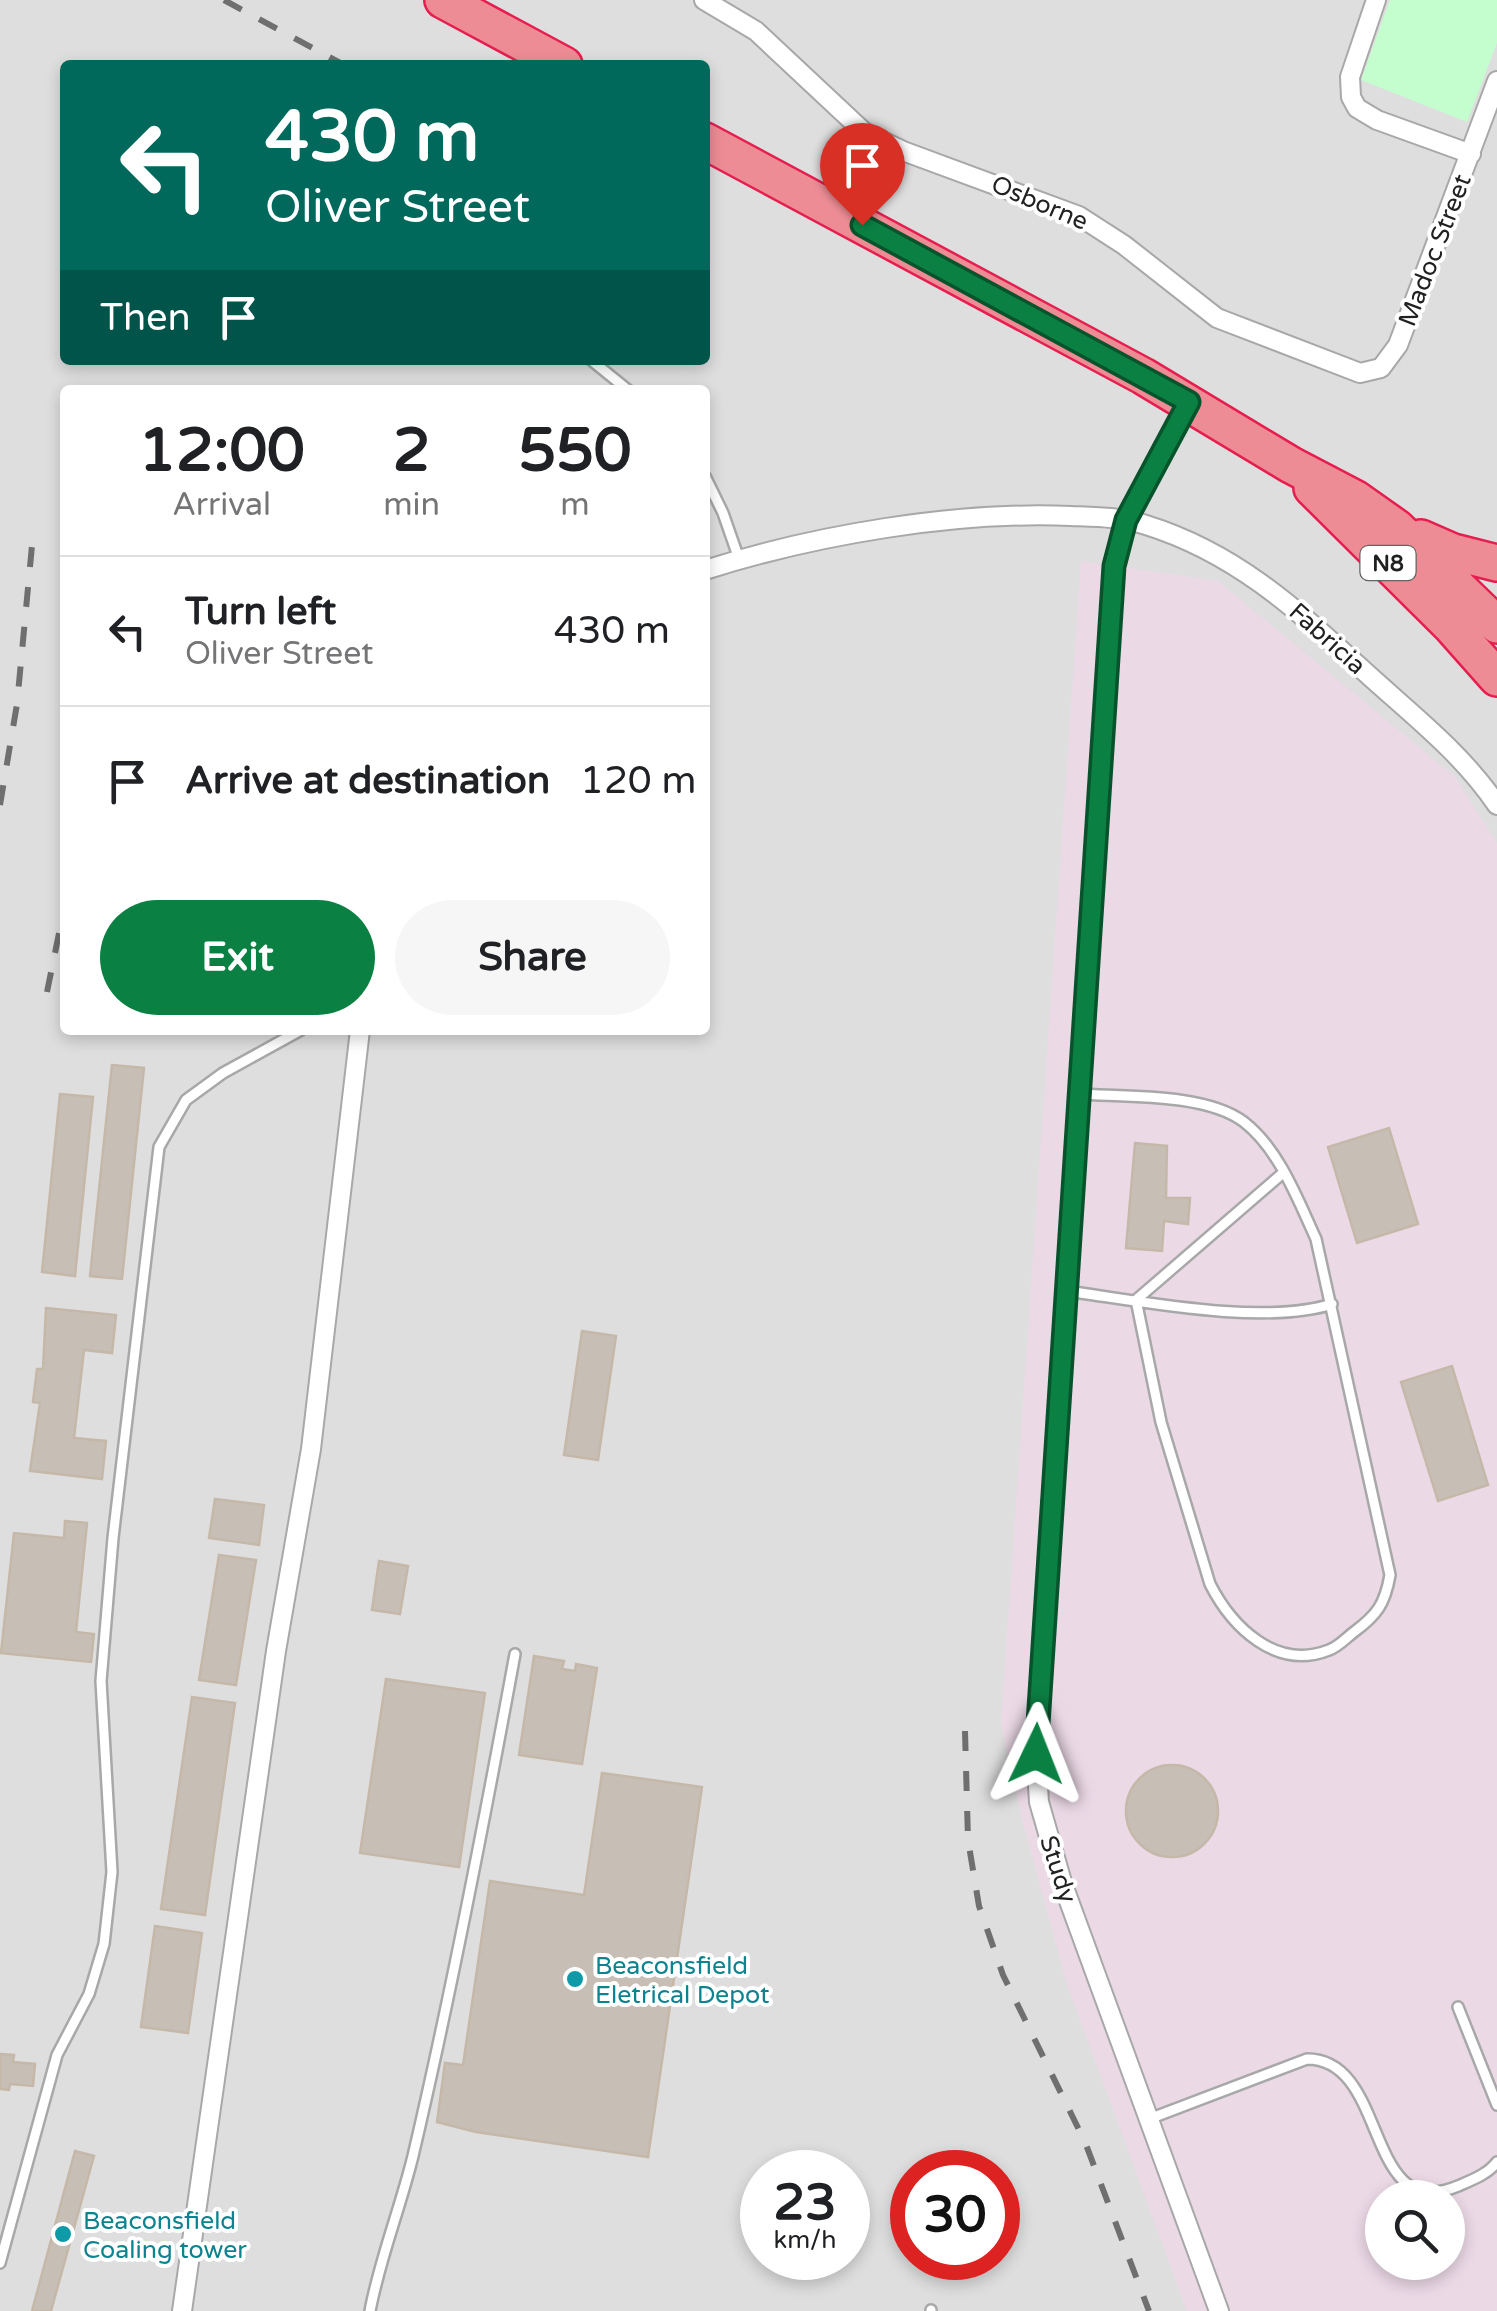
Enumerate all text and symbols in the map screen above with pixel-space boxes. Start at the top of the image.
text: 430 m [265,96,479,180]
icon: left [100,100,230,230]
pin [820,123,905,226]
icon: arrive [835,138,890,193]
street label: Osborne [987,169,1092,237]
street label: Madoc Street [1392,170,1478,331]
text: Oliver Street [265,181,530,235]
icon: arrive [211,290,266,345]
text: Then [100,295,191,341]
text: 12:00 [138,415,305,487]
text: 2 [393,415,430,487]
text: 550 [518,415,632,487]
text: Arrival [172,486,271,524]
text: min [383,486,440,524]
text: m [560,486,590,524]
road number: N8 [1360,546,1416,580]
text: Turn left [185,589,336,635]
street label: Fabricia [1283,597,1372,681]
icon: left [100,604,155,659]
text: 430 m [554,608,670,654]
text: Oliver Street [185,635,374,673]
icon: arrive [100,754,155,809]
text: Arrive at destination [185,758,550,804]
text: 120 m [580,758,696,804]
button: Exit [100,900,375,1015]
button: Share [395,900,670,1015]
position arrow [984,1702,1088,1806]
street label: Study [1033,1832,1083,1907]
place label: Beaconsfield Eletrical Depot [595,1951,770,2010]
marker: Beaconsfield Eletrical Depot [564,1968,586,1990]
speed limit sign: 30 [890,2150,1020,2280]
text: 23 [774,2173,836,2233]
map controls [1365,2180,1465,2280]
button: search [1365,2180,1465,2280]
place label: Beaconsfield Coaling tower [83,2206,247,2265]
marker: Beaconsfield Coaling tower [52,2223,74,2245]
text: km/h [774,2225,836,2255]

